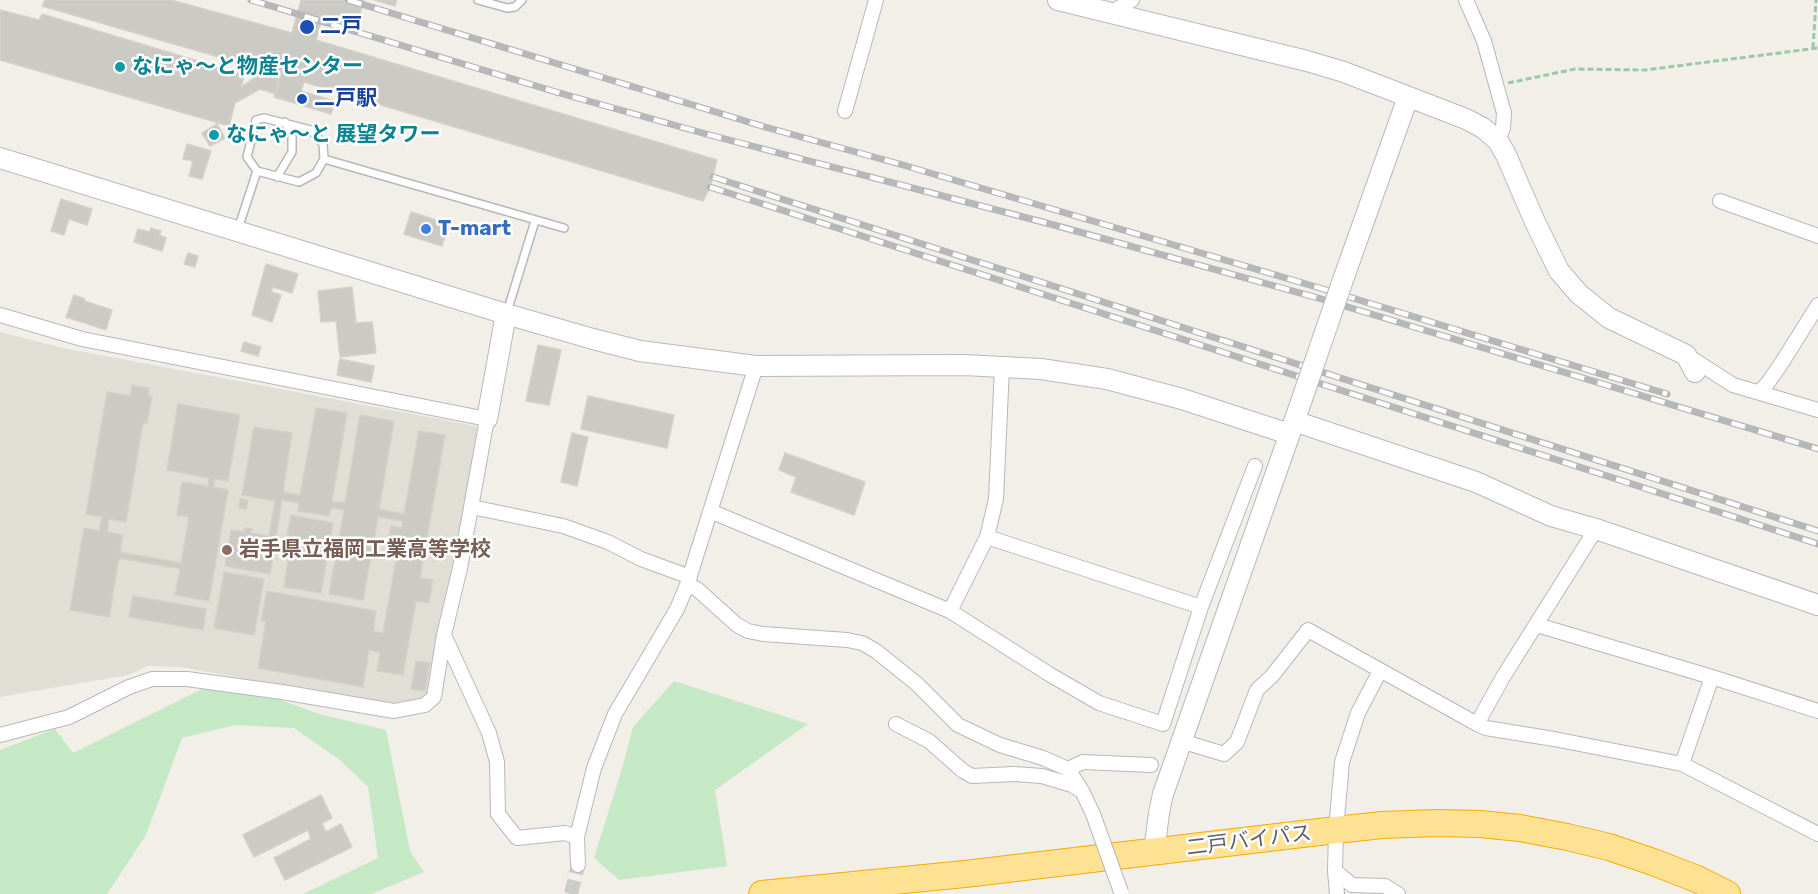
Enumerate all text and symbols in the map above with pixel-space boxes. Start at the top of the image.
place label: 二戸 [320,14,362,40]
marker: 二戸 [298,18,316,36]
place label: なにゃ～と物産センター [132,54,363,80]
marker: なにゃ～と物産センター [113,60,127,74]
place label: 二戸駅 [314,86,377,112]
marker: 二戸駅 [295,92,309,106]
place label: なにゃ～と 展望タワー [226,122,440,148]
marker: なにゃ～と 展望タワー [207,128,221,142]
place label: T-mart [438,216,511,242]
marker: T-mart [419,222,433,236]
place label: 岩手県立福岡工業高等学校 [239,537,491,563]
marker: 岩手県立福岡工業高等学校 [220,543,234,557]
street label: 二戸バイパス [1185,821,1313,861]

